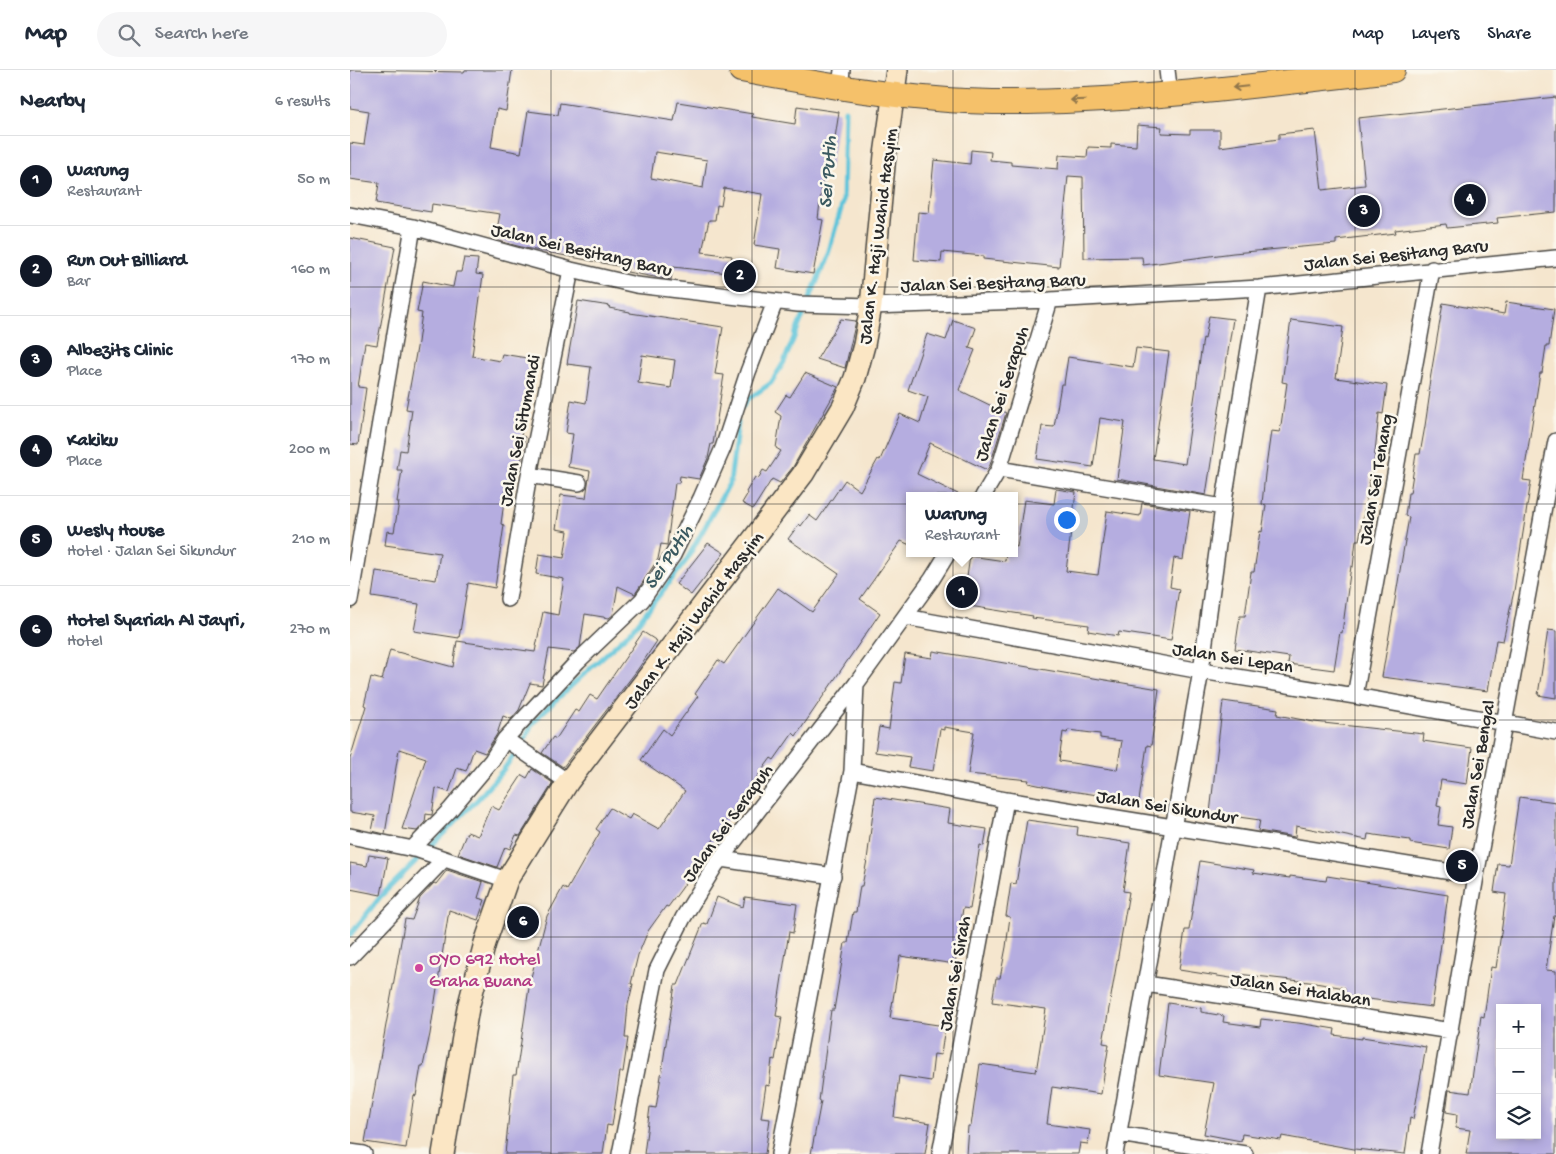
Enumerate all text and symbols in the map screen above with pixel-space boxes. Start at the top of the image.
search box [97,12,447,57]
text: Map [25,20,67,49]
icon: search [115,21,143,49]
text: Search here [155,23,248,46]
text: Map [1352,24,1384,45]
text: Layers [1412,24,1459,45]
text: Share [1487,24,1531,45]
one-way arrow [1233,82,1249,92]
text: Nearby [20,90,85,115]
text: 6 results [275,93,330,112]
one-way arrow [1071,95,1087,104]
street label: Jalan K. Haji Wahid Hasyim [855,127,904,346]
water label: Sei Putih [815,135,844,209]
text: Warung [67,160,129,183]
text: 1 [33,171,39,190]
text: 50 m [297,171,330,190]
pin: 4 [1454,181,1486,219]
text: Restaurant [67,183,141,202]
pin: 3 [1348,192,1380,230]
street label: Jalan Sei Besitang Baru [488,219,674,283]
street label: Jalan Sei Besitang Baru [1303,235,1490,278]
text: Run Out Billiard [67,250,187,273]
pin: 2 [724,257,756,295]
text: 2 [32,261,40,280]
text: 160 m [291,261,330,280]
street label: Jalan Sei Besitang Baru [900,270,1086,299]
text: Bar [67,273,90,292]
street label: Jalan Sei Serapuh [971,324,1036,464]
text: Albezits Clinic [67,340,172,363]
text: 3 [32,351,40,370]
text: 170 m [291,351,330,370]
street label: Jalan Sei Situmandi [495,353,547,508]
text: Place [67,363,102,382]
street label: Jalan Sei Tenang [1355,412,1400,547]
text: Kakiku [67,430,118,453]
text: 4 [32,441,40,460]
text: 200 m [289,441,330,460]
text: Place [67,453,102,472]
popup [906,492,1018,557]
text: Warung [925,504,987,527]
your location [1054,507,1080,533]
text: Wesly House [67,520,164,543]
water label: Sei Putih [640,521,700,594]
street label: Jalan K. Haji Wahid Hasyim [620,527,770,715]
text: Restaurant [925,527,999,546]
text: 5 [32,531,40,550]
text: 210 m [291,531,330,550]
text: Hotel · Jalan Sei Sikundur [67,543,235,562]
pin: 1 [946,573,978,611]
text: Hotel Syariah Al Jayri, [67,610,245,633]
text: 6 [32,621,40,640]
text: 270 m [290,621,330,640]
text: Hotel [67,633,103,652]
street label: Jalan Sei Lepan [1170,639,1294,680]
street label: Jalan Sei Bengal [1457,698,1502,831]
street label: Jalan Sei Serapuh [678,760,779,888]
street label: Jalan Sei Sikundur [1094,786,1241,831]
pin: 5 [1446,847,1478,885]
pin: 6 [507,903,539,941]
street label: Jalan Sei Sirah [935,914,978,1033]
place label: OYO 692 Hotel Graha Buana [429,949,541,994]
marker: OYO 692 Hotel Graha Buana [413,962,425,974]
street label: Jalan Sei Halaban [1229,969,1372,1014]
map controls [1496,1004,1541,1139]
button: + [1496,1004,1541,1049]
button: − [1496,1049,1541,1094]
button: layers [1496,1094,1541,1139]

